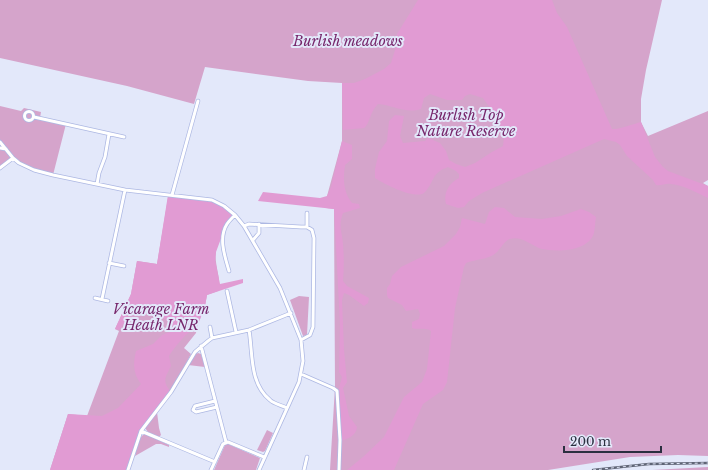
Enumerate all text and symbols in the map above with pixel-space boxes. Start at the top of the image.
park label: Burlish meadows [292,32,403,50]
park label: Burlish Top Nature Reserve [416,106,516,140]
park label: Vicarage Farm Heath LNR [113,300,209,334]
scale bar [564,428,661,454]
text: 200 m [570,434,611,449]

